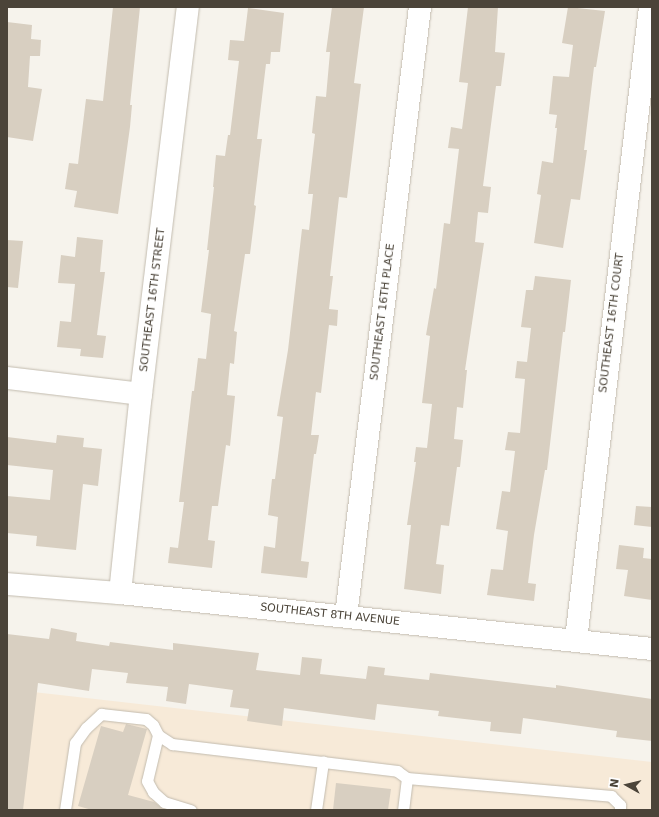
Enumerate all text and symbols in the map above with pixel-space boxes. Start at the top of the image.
street label: SOUTHEAST 16TH STREET [138,227,168,373]
street label: SOUTHEAST 16TH PLACE [368,243,398,381]
street label: SOUTHEAST 16TH COURT [597,252,627,394]
street label: SOUTHEAST 8TH AVENUE [260,601,400,629]
north arrow [607,765,647,805]
text: N [608,778,622,789]

